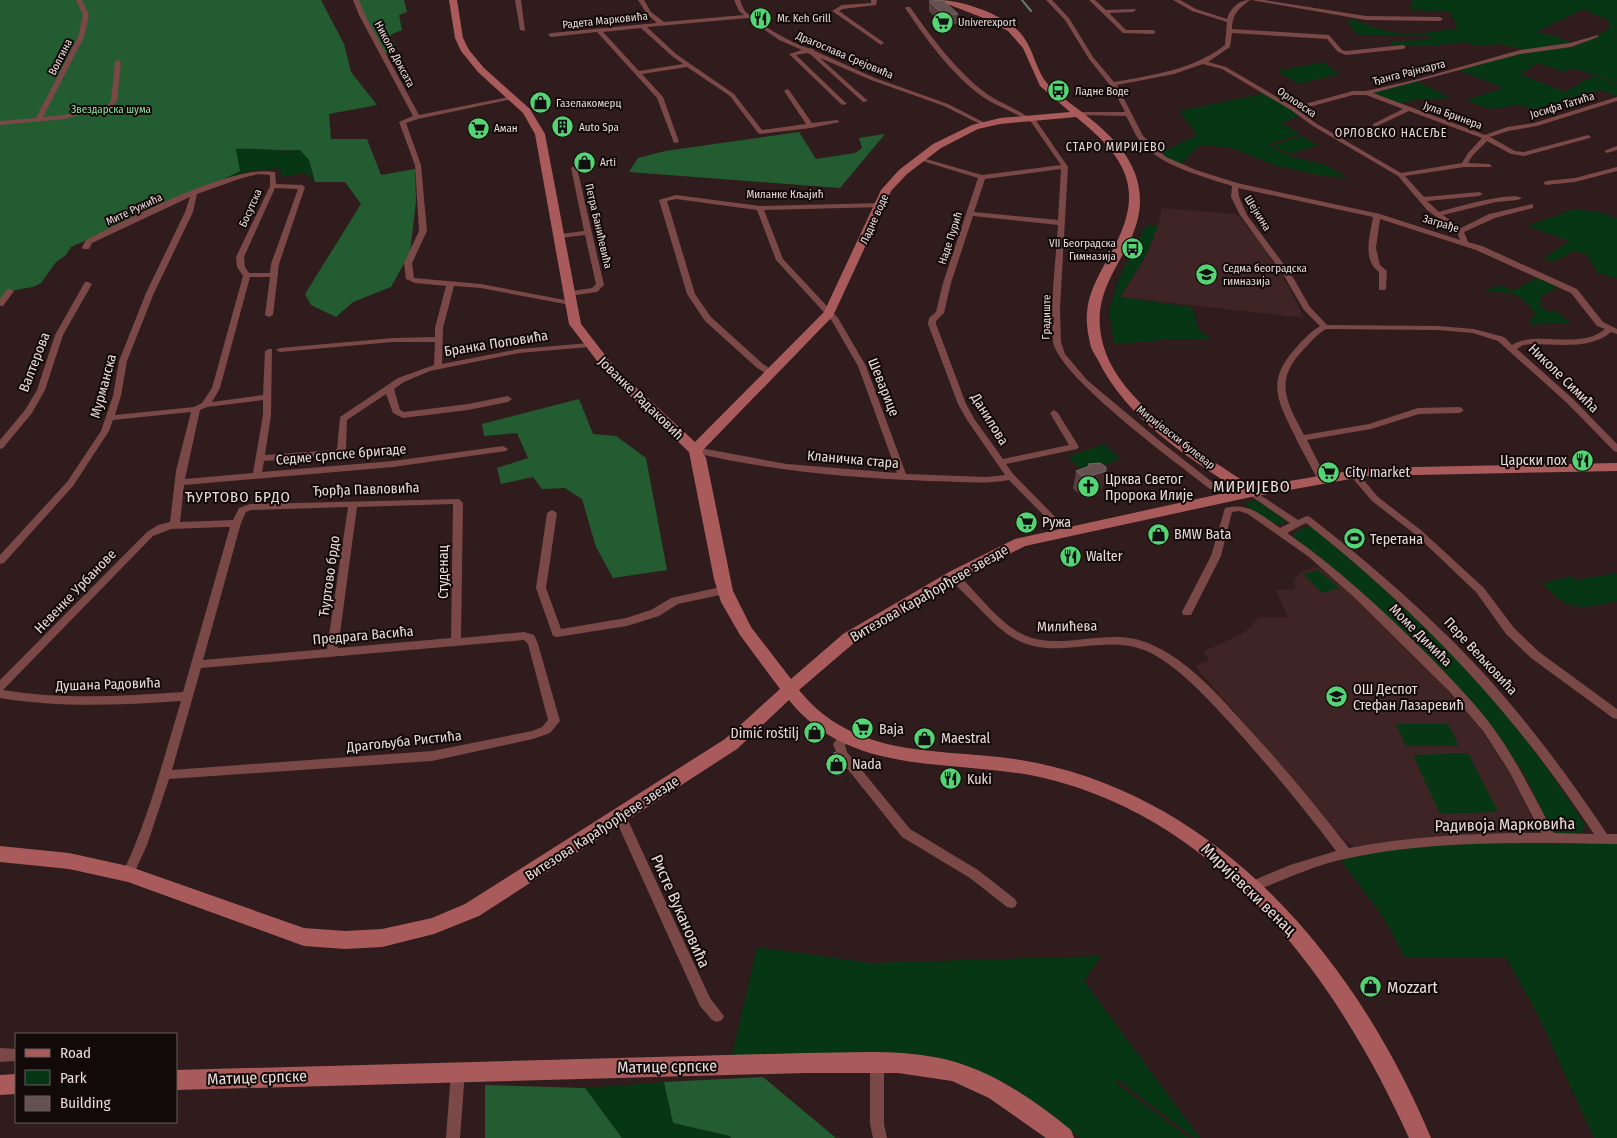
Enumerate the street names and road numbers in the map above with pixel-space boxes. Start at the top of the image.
street label: Радета Марковића [562,10,648,31]
street label: Николе Доксата [372,19,417,90]
street label: Драгослава Срејовића [793,29,895,82]
street label: Волгина [46,37,75,77]
street label: Ђанга Рајнхарта [1371,57,1447,88]
street label: Орловска [1275,85,1319,120]
street label: Јосифа Татића [1528,90,1596,121]
street label: Јула Бринера [1422,99,1484,132]
street label: Петра Банићевића [582,182,615,270]
street label: Босутска [236,187,265,229]
street label: Миланке Кљајић [746,188,824,201]
street label: Мите Ружића [104,191,164,228]
street label: Ладне воде [858,192,891,246]
street label: Шејкина [1242,193,1274,233]
street label: Наде Пурић [936,210,965,266]
street label: Заграђе [1421,212,1461,235]
street label: Градиште [1040,294,1053,340]
street label: Бранка Поповића [443,327,549,360]
street label: Валтерова [15,330,54,394]
street label: Николе Симића [1525,340,1603,416]
street label: Мурманска [87,352,120,420]
street label: Јованке Радаковић [594,353,687,443]
street label: Шеварице [864,356,903,419]
street label: Данилова [966,389,1012,448]
street label: Миријевски булевар [1134,403,1218,472]
street label: Седме српске бригаде [275,440,407,469]
street label: Кланичка стара [806,447,900,472]
street label: Ђорђа Павловића [312,479,420,500]
street label: Ћуртово брдо [315,534,344,618]
street label: Витезова Карађорђеве звезде [847,541,1011,646]
street label: Студенац [435,544,452,599]
street label: Невенке Урбанове [31,546,120,637]
street label: Моме Димића [1386,600,1456,670]
street label: Пере Вељковића [1440,614,1521,699]
street label: Милићева [1037,617,1097,636]
street label: Предрага Васића [312,623,414,648]
street label: Душана Радовића [54,674,161,695]
street label: Драгољуба Ристића [345,727,463,756]
street label: Витезова Карађорђеве звезде [522,772,682,884]
street label: Радивоја Марковића [1435,814,1576,835]
street label: Миријевски венац [1197,839,1300,940]
street label: Ристе Вукановића [647,852,714,971]
street label: Матице српске [617,1056,717,1077]
street label: Матице српске [207,1066,307,1089]

